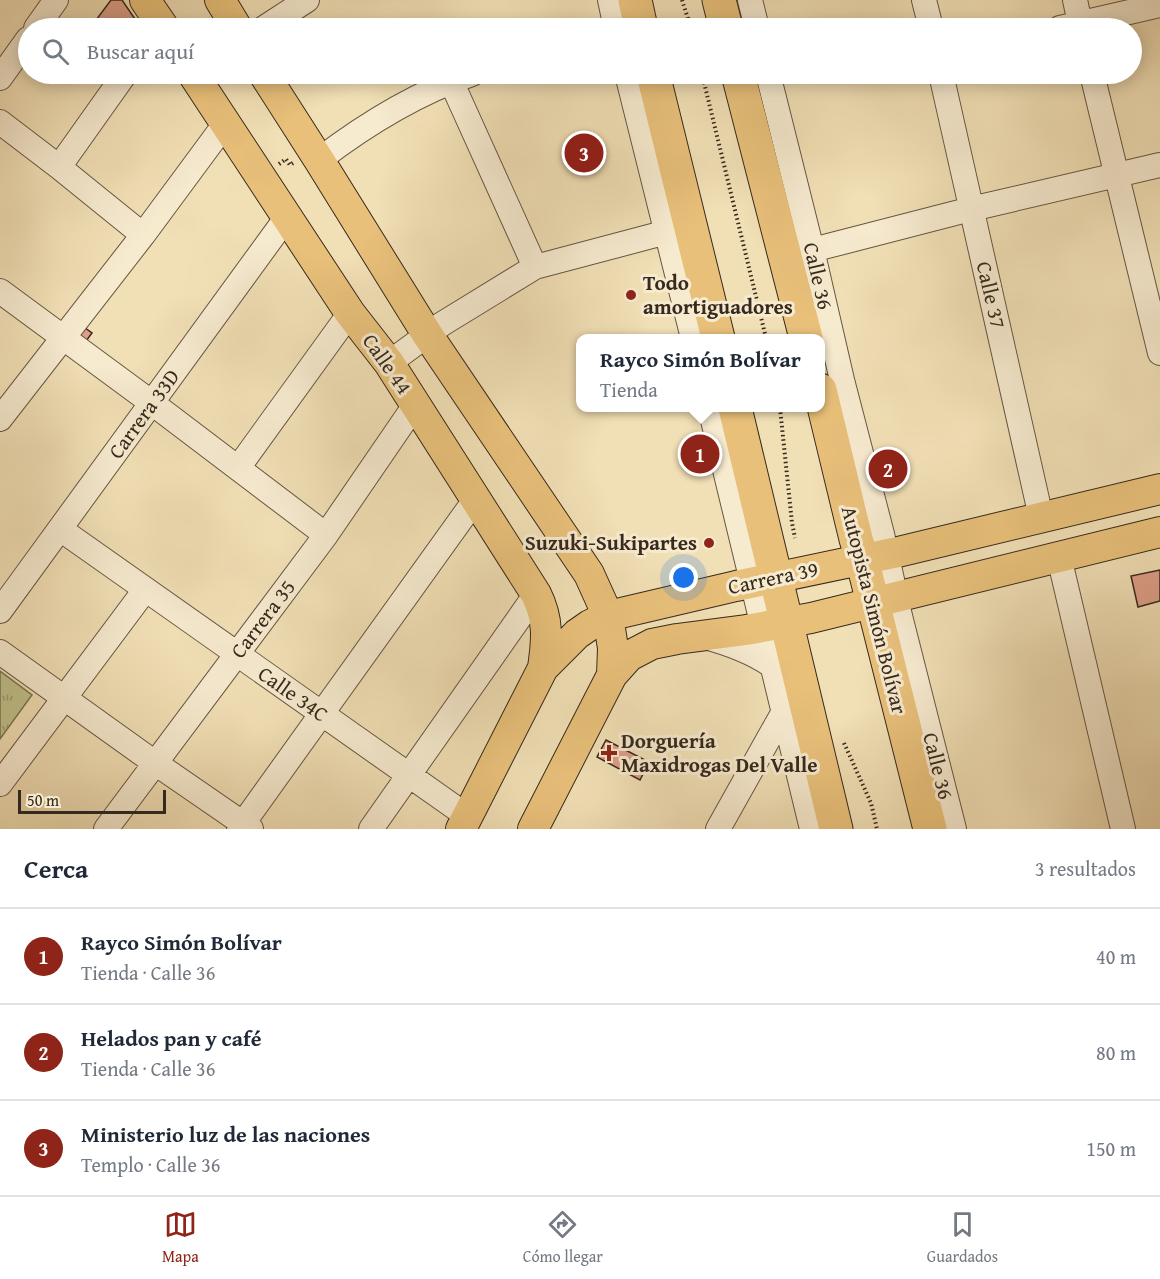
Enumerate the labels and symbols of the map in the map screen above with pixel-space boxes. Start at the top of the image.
pin: 3 [564,130,604,176]
street label: Calle 36 [796,239,841,312]
street label: Calle 37 [969,258,1014,331]
place label: Todo amortiguadores [643,267,793,322]
marker: Todo amortiguadores [624,288,638,302]
street label: Calle 44 [355,327,420,400]
street label: Carrera 33D [100,362,187,465]
pin: 1 [680,432,720,476]
pin: 2 [868,446,908,492]
street label: Autopista Simón Bolívar [834,503,915,717]
place label: Suzuki-Sukipartes [525,527,697,558]
marker: Suzuki-Sukipartes [702,536,716,550]
street label: Carrera 39 [725,553,821,602]
your location [669,563,698,592]
street label: Carrera 35 [223,573,302,665]
street label: Calle 34C [252,658,335,729]
place label: Dorguería Maxidrogas Del Valle [621,725,818,780]
street label: Calle 36 [915,729,962,803]
marker: Dorguería Maxidrogas Del Valle [602,746,616,760]
scale bar [18,787,166,814]

